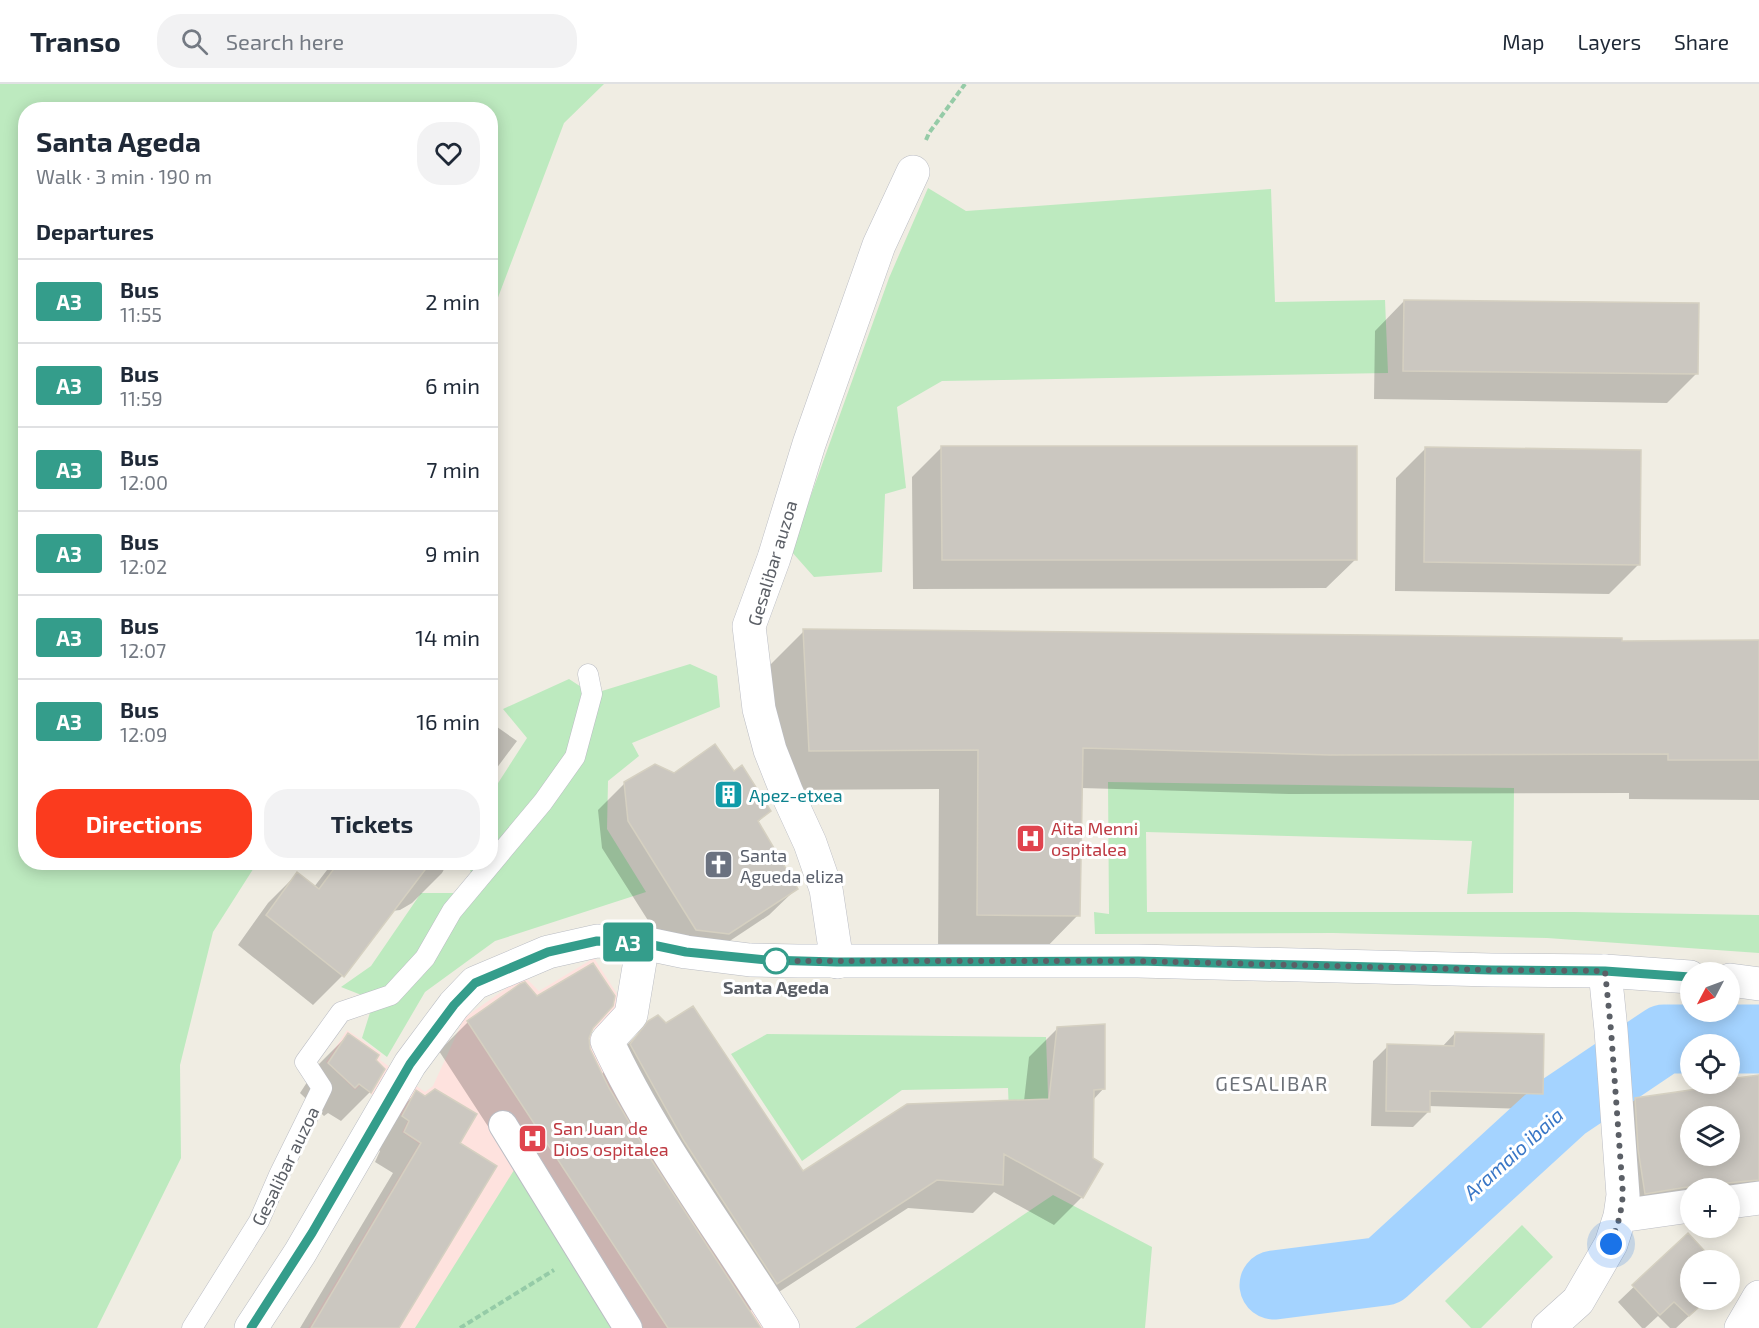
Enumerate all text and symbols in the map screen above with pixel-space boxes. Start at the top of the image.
search box [157,14,577,68]
text: Transo [30,24,121,58]
icon: search [178,25,211,58]
text: Search here [226,28,344,54]
text: Map [1502,29,1544,54]
text: Layers [1577,29,1641,54]
text: Share [1674,29,1729,54]
button: heart [417,122,480,185]
text: Santa Ageda [36,124,201,158]
text: Walk · 3 min · 190 m [36,164,212,188]
text: Departures [36,218,154,244]
text: Bus [120,276,159,302]
text: 2 min [425,288,480,314]
text: A3 [56,289,82,314]
text: 11:55 [120,302,162,326]
text: Bus [120,360,159,386]
text: 6 min [425,372,480,398]
text: A3 [56,373,82,398]
text: 11:59 [120,386,163,410]
text: Bus [120,444,159,470]
text: 7 min [426,456,480,482]
text: A3 [56,457,82,482]
text: 12:00 [120,470,168,494]
street label: Gesalibar auzoa [742,498,802,628]
text: Bus [120,528,159,554]
text: 9 min [425,540,480,566]
text: A3 [56,541,82,566]
text: 12:02 [120,554,167,578]
text: Bus [120,612,159,638]
text: 14 min [415,624,480,650]
text: A3 [56,625,82,650]
text: 12:07 [120,638,166,662]
text: Bus [120,696,159,722]
text: 16 min [416,708,480,734]
text: A3 [56,709,82,734]
text: 12:09 [120,722,167,746]
building icon: Apez-etxea [712,779,744,811]
place label: Apez-etxea [749,784,843,806]
button: Directions [36,789,252,858]
button: Tickets [264,789,480,858]
place label: Aita Menni ospitalea [1051,817,1138,860]
hospital icon: Aita Menni ospitalea [1014,822,1046,854]
place label: Santa Agueda eliza [740,844,844,887]
church icon: Santa Agueda eliza [703,849,735,881]
line badge: A3 [601,922,655,962]
text: A3 [615,930,641,955]
marker: Santa Ageda [763,948,789,974]
north arrow [1680,962,1740,1022]
map controls [1680,962,1740,1310]
place label: Santa Ageda [723,976,829,998]
button: locate [1680,1034,1740,1094]
district label: GESALIBAR [1215,1071,1329,1095]
water label: Aramaio ibaia [1458,1102,1568,1205]
street label: Gesalibar auzoa [247,1103,323,1229]
button: layers [1680,1106,1740,1166]
place label: San Juan de Dios ospitalea [553,1117,669,1160]
hospital icon: San Juan de Dios ospitalea [516,1122,548,1154]
button: + [1680,1178,1740,1238]
your location [1596,1229,1626,1259]
button: − [1680,1250,1740,1310]

